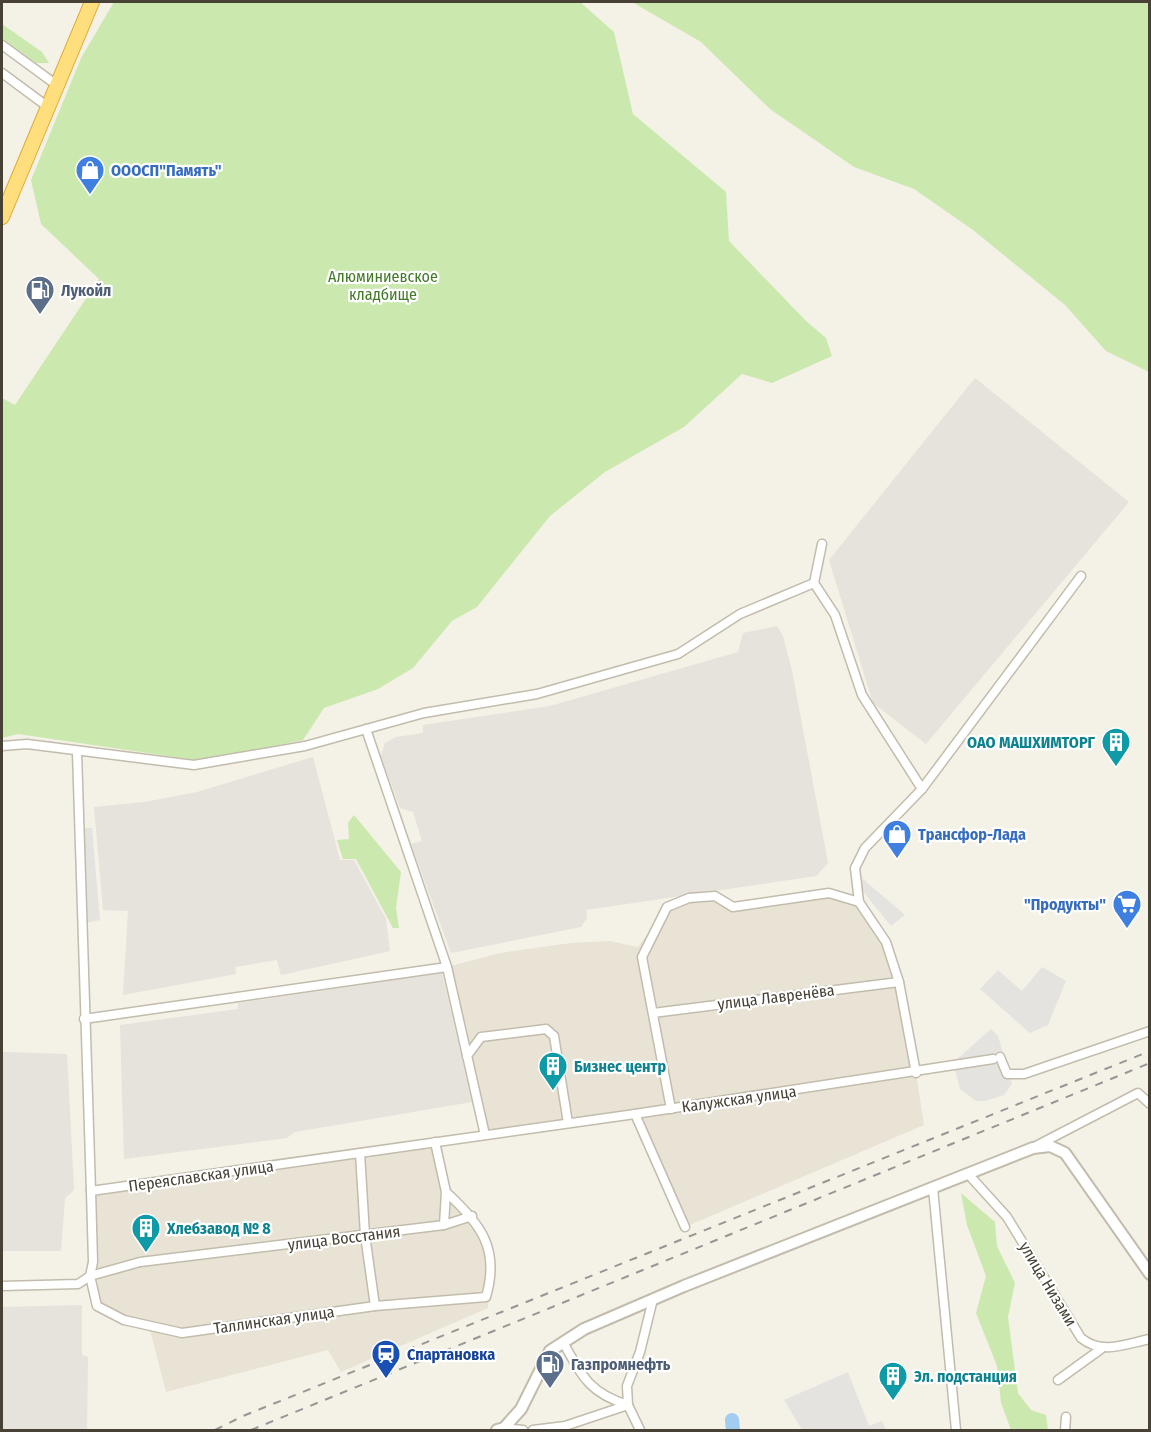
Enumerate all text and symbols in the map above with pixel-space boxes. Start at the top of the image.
shop icon: ОООСП"Память" [74,154,106,196]
place label: ОООСП"Память" [111,161,222,180]
park label: Алюминиевское кладбище [328,267,438,304]
fuel station icon: Лукойл [24,274,56,316]
place label: Лукойл [61,281,111,300]
building icon: ОАО МАШХИМТОРГ [1100,726,1132,768]
place label: ОАО МАШХИМТОРГ [967,733,1096,752]
shop icon: Трансфор-Лада [881,818,913,860]
place label: Трансфор-Лада [918,825,1026,844]
supermarket icon: "Продукты" [1111,888,1143,930]
place label: "Продукты" [1024,895,1106,914]
street label: улица Лавренёва [716,980,836,1014]
building icon: Бизнес центр [537,1050,569,1092]
place label: Бизнес центр [574,1057,666,1076]
street label: Калужская улица [681,1082,798,1116]
street label: Переяславская улица [127,1156,275,1196]
building icon: Хлебзавод № 8 [130,1212,162,1254]
place label: Хлебзавод № 8 [166,1219,271,1238]
street label: улица Восстания [287,1222,401,1254]
street label: улица Низами [1015,1238,1081,1330]
street label: Таллинская улица [212,1302,336,1338]
station icon: Спартановка [370,1338,402,1380]
place label: Спартановка [407,1345,495,1364]
fuel station icon: Газпромнефть [534,1348,566,1390]
place label: Газпромнефть [571,1355,671,1374]
building icon: Эл. подстанция [877,1360,909,1402]
place label: Эл. подстанция [914,1367,1017,1386]

